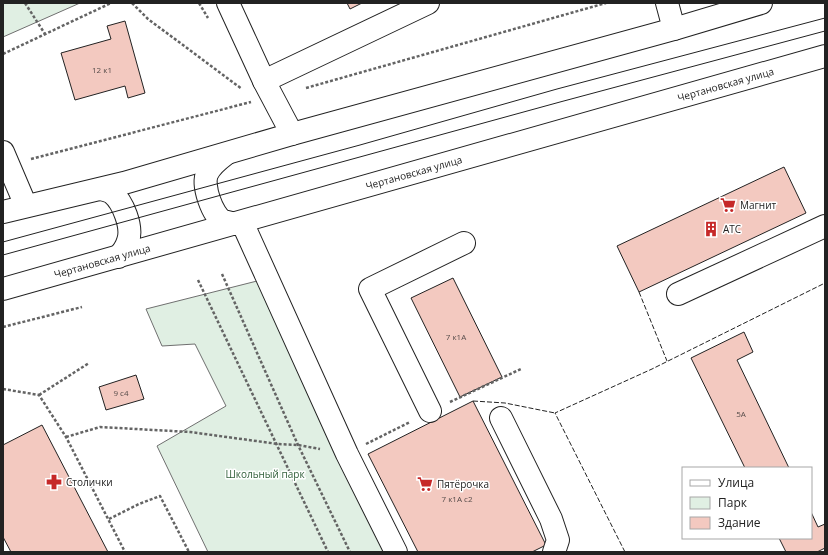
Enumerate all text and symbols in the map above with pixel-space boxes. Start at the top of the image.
house number: 12 к1 [92,64,112,75]
street label: Чертановская улица [676,64,775,105]
street label: Чертановская улица [364,152,464,193]
supermarket icon: Магнит [719,196,737,214]
place label: Магнит [740,198,777,212]
building icon: АТС [702,220,720,238]
place label: АТС [723,222,741,236]
street label: Чертановская улица [52,241,152,281]
house number: 7 к1А [446,331,467,342]
house number: 9 с4 [113,387,129,398]
house number: 5А [736,408,747,419]
park label: Школьный парк [225,467,305,481]
legend [682,467,812,539]
pharmacy icon: Столички [45,473,63,491]
text: Улица [718,474,754,491]
place label: Столички [66,475,113,489]
supermarket icon: Пятёрочка [416,475,434,493]
place label: Пятёрочка [437,477,489,491]
house number: 7 к1А с2 [442,493,473,504]
text: Парк [718,494,748,511]
text: Здание [718,514,761,531]

